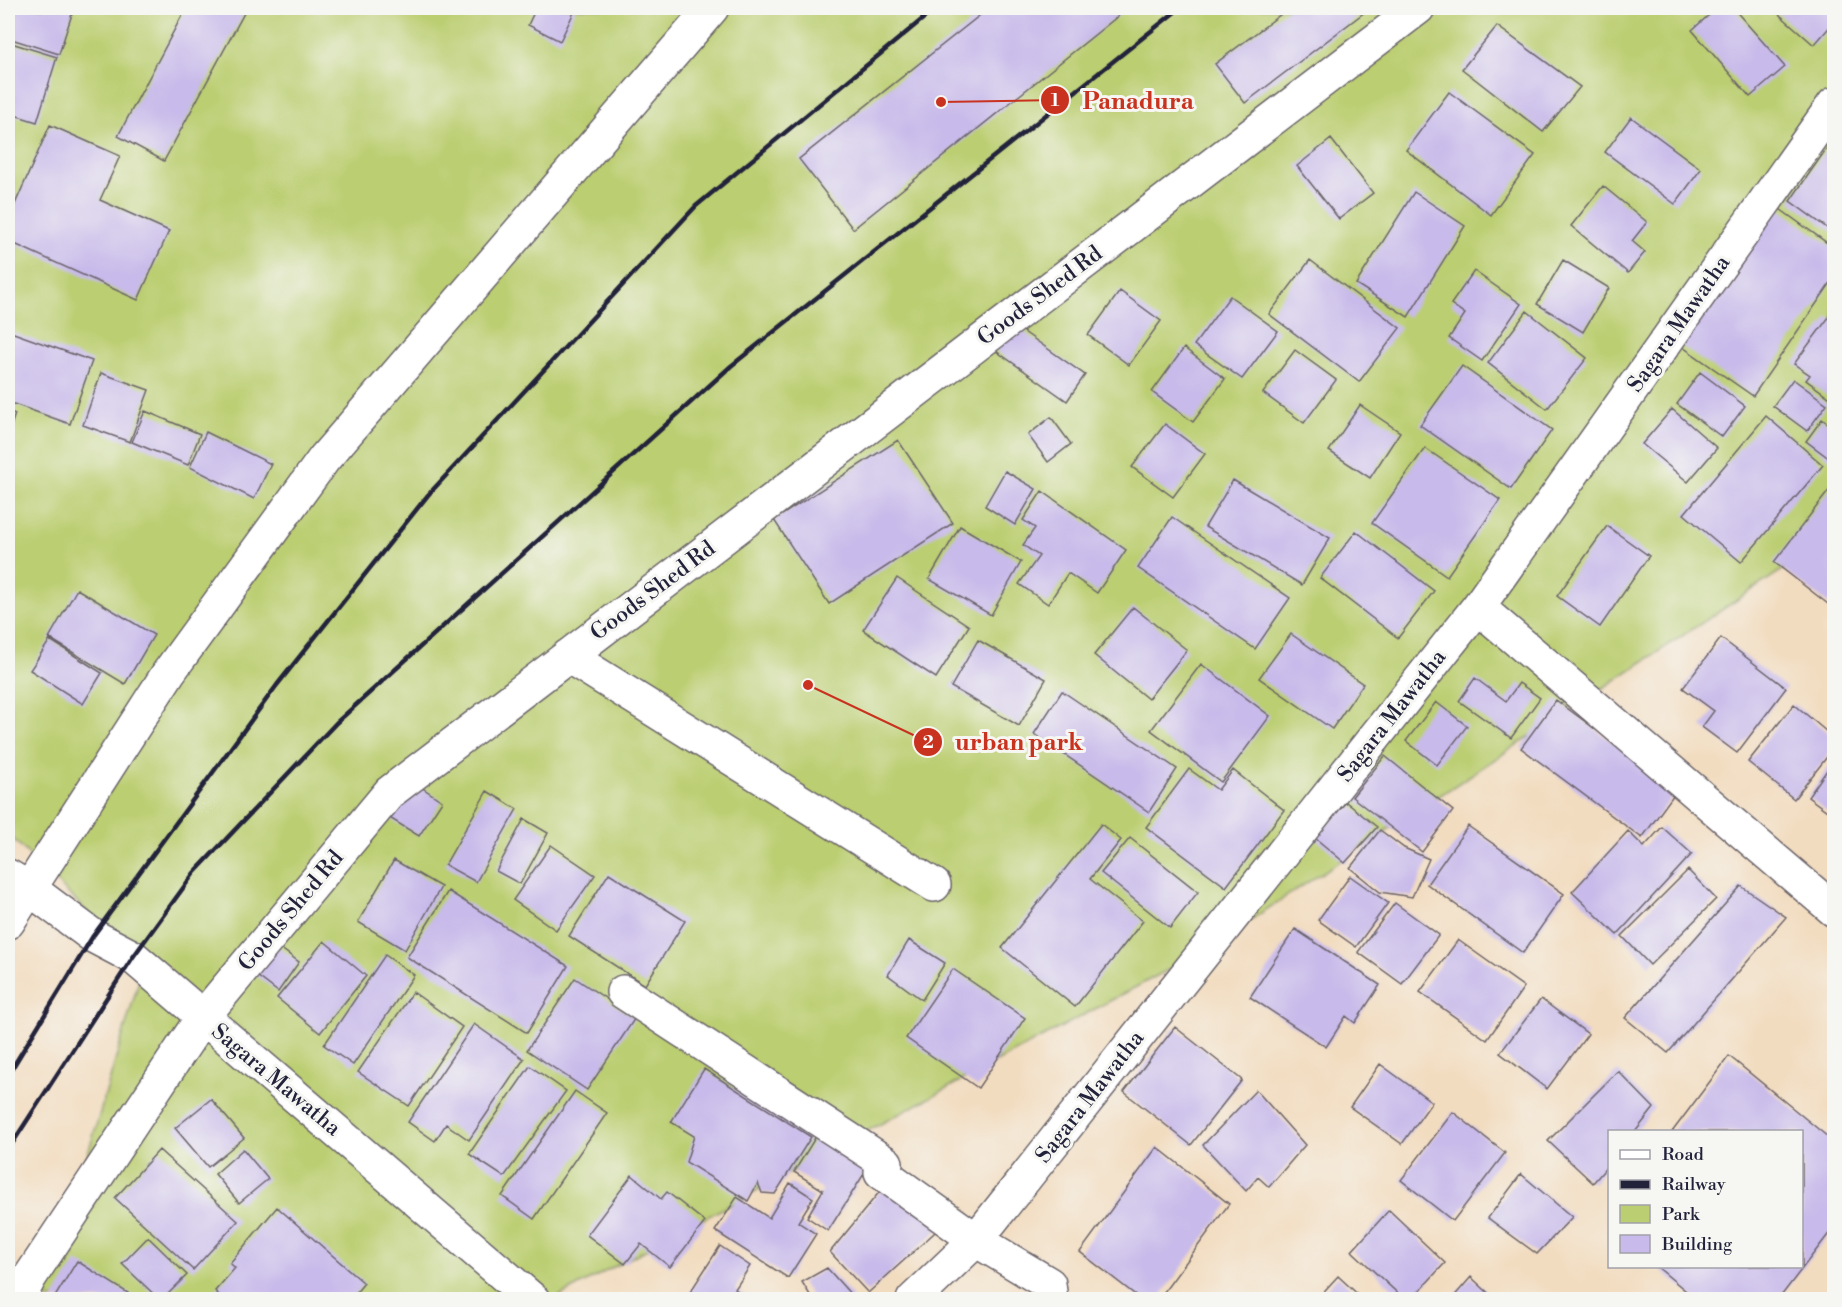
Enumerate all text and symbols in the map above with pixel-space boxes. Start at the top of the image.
callout: Panadura [1040,79,1206,121]
text: Panadura [1082,87,1195,117]
text: 1 [1051,89,1060,112]
street label: Goods Shed Rd [972,240,1108,352]
street label: Sagara Mawatha [1622,250,1737,398]
street label: Goods Shed Rd [585,535,721,647]
street label: Sagara Mawatha [1332,644,1453,788]
callout: urban park [913,721,1095,763]
text: urban park [955,728,1084,758]
text: 2 [922,731,934,754]
street label: Goods Shed Rd [233,845,350,977]
street label: Sagara Mawatha [206,1018,347,1142]
street label: Sagara Mawatha [1030,1025,1151,1169]
legend [1608,1130,1803,1268]
text: Road [1662,1143,1705,1166]
text: Railway [1662,1173,1726,1196]
text: Park [1662,1203,1701,1226]
text: Building [1661,1233,1733,1256]

